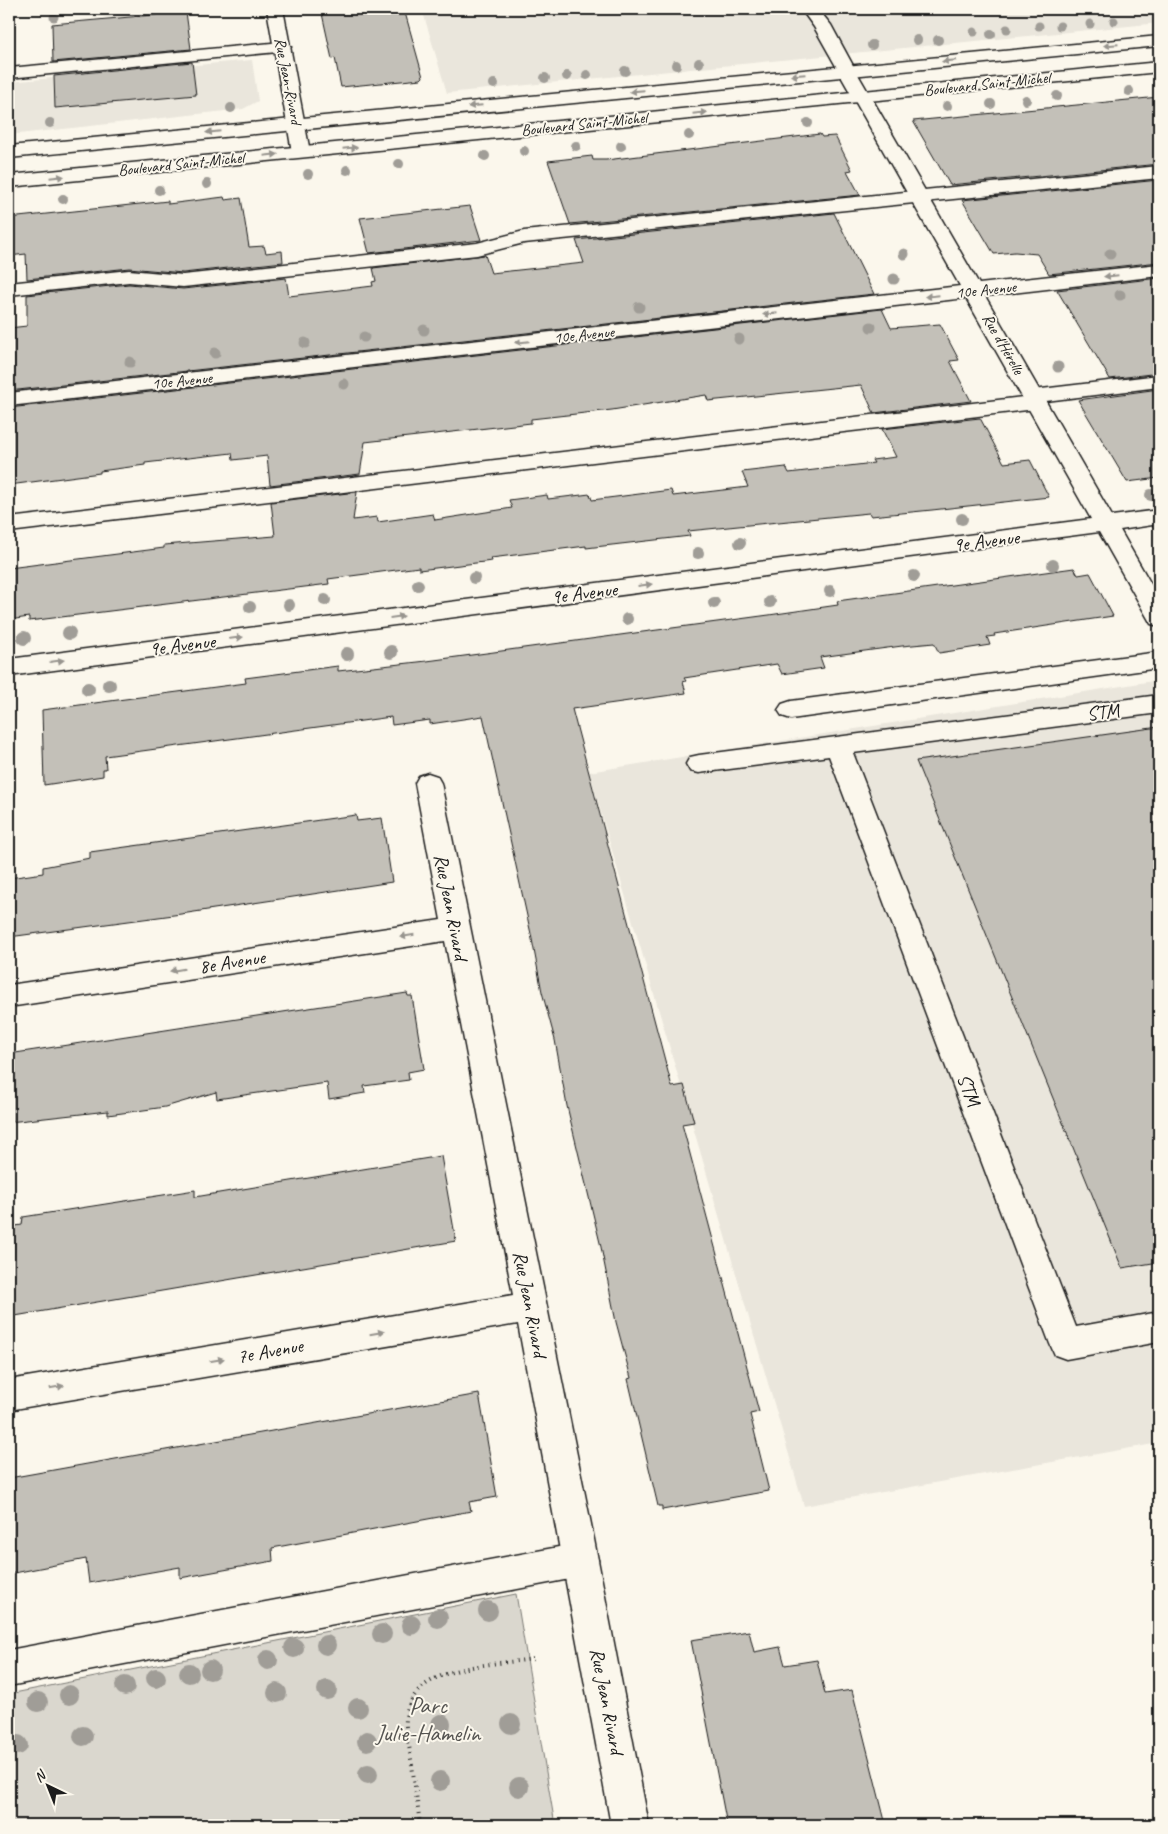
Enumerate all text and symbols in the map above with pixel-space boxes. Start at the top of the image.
street label: Rue Jean-Rivard [270,36,307,129]
one-way arrow [1102,41,1118,49]
one-way arrow [941,57,957,65]
street label: Boulevard Saint-Michel [923,67,1054,101]
one-way arrow [790,71,806,79]
one-way arrow [628,87,644,95]
one-way arrow [467,102,483,110]
street label: Boulevard Saint-Michel [520,107,651,141]
one-way arrow [693,108,709,116]
one-way arrow [205,128,221,136]
one-way arrow [342,143,358,151]
street label: Boulevard Saint-Michel [117,147,248,181]
one-way arrow [264,151,280,159]
one-way arrow [50,172,66,180]
one-way arrow [1103,272,1119,280]
street label: 10e Avenue [955,277,1019,303]
one-way arrow [924,292,940,300]
one-way arrow [762,310,778,318]
street label: Rue d'Hérelle [978,310,1029,380]
street label: 10e Avenue [553,322,617,348]
one-way arrow [514,338,530,346]
street label: 10e Avenue [151,368,215,394]
street label: 9e Avenue [952,524,1022,557]
street label: 9e Avenue [550,576,620,609]
one-way arrow [637,581,653,589]
one-way arrow [389,613,405,621]
street label: 9e Avenue [148,628,218,661]
one-way arrow [228,634,244,642]
one-way arrow [49,657,65,665]
street label: STM [1085,697,1122,726]
street label: Rue Jean Rivard [428,852,474,965]
one-way arrow [398,932,414,940]
street label: 8e Avenue [197,944,268,980]
one-way arrow [168,967,184,975]
street label: STM [951,1070,987,1111]
street label: Rue Jean Rivard [507,1249,553,1362]
one-way arrow [370,1329,386,1337]
street label: 7e Avenue [235,1333,306,1369]
one-way arrow [209,1355,225,1363]
one-way arrow [49,1382,65,1390]
street label: Rue Jean Rivard [584,1646,630,1759]
park label: Parc Julie-Hamelin [375,1690,482,1748]
north arrow [22,1762,72,1812]
text: N [31,1766,50,1786]

